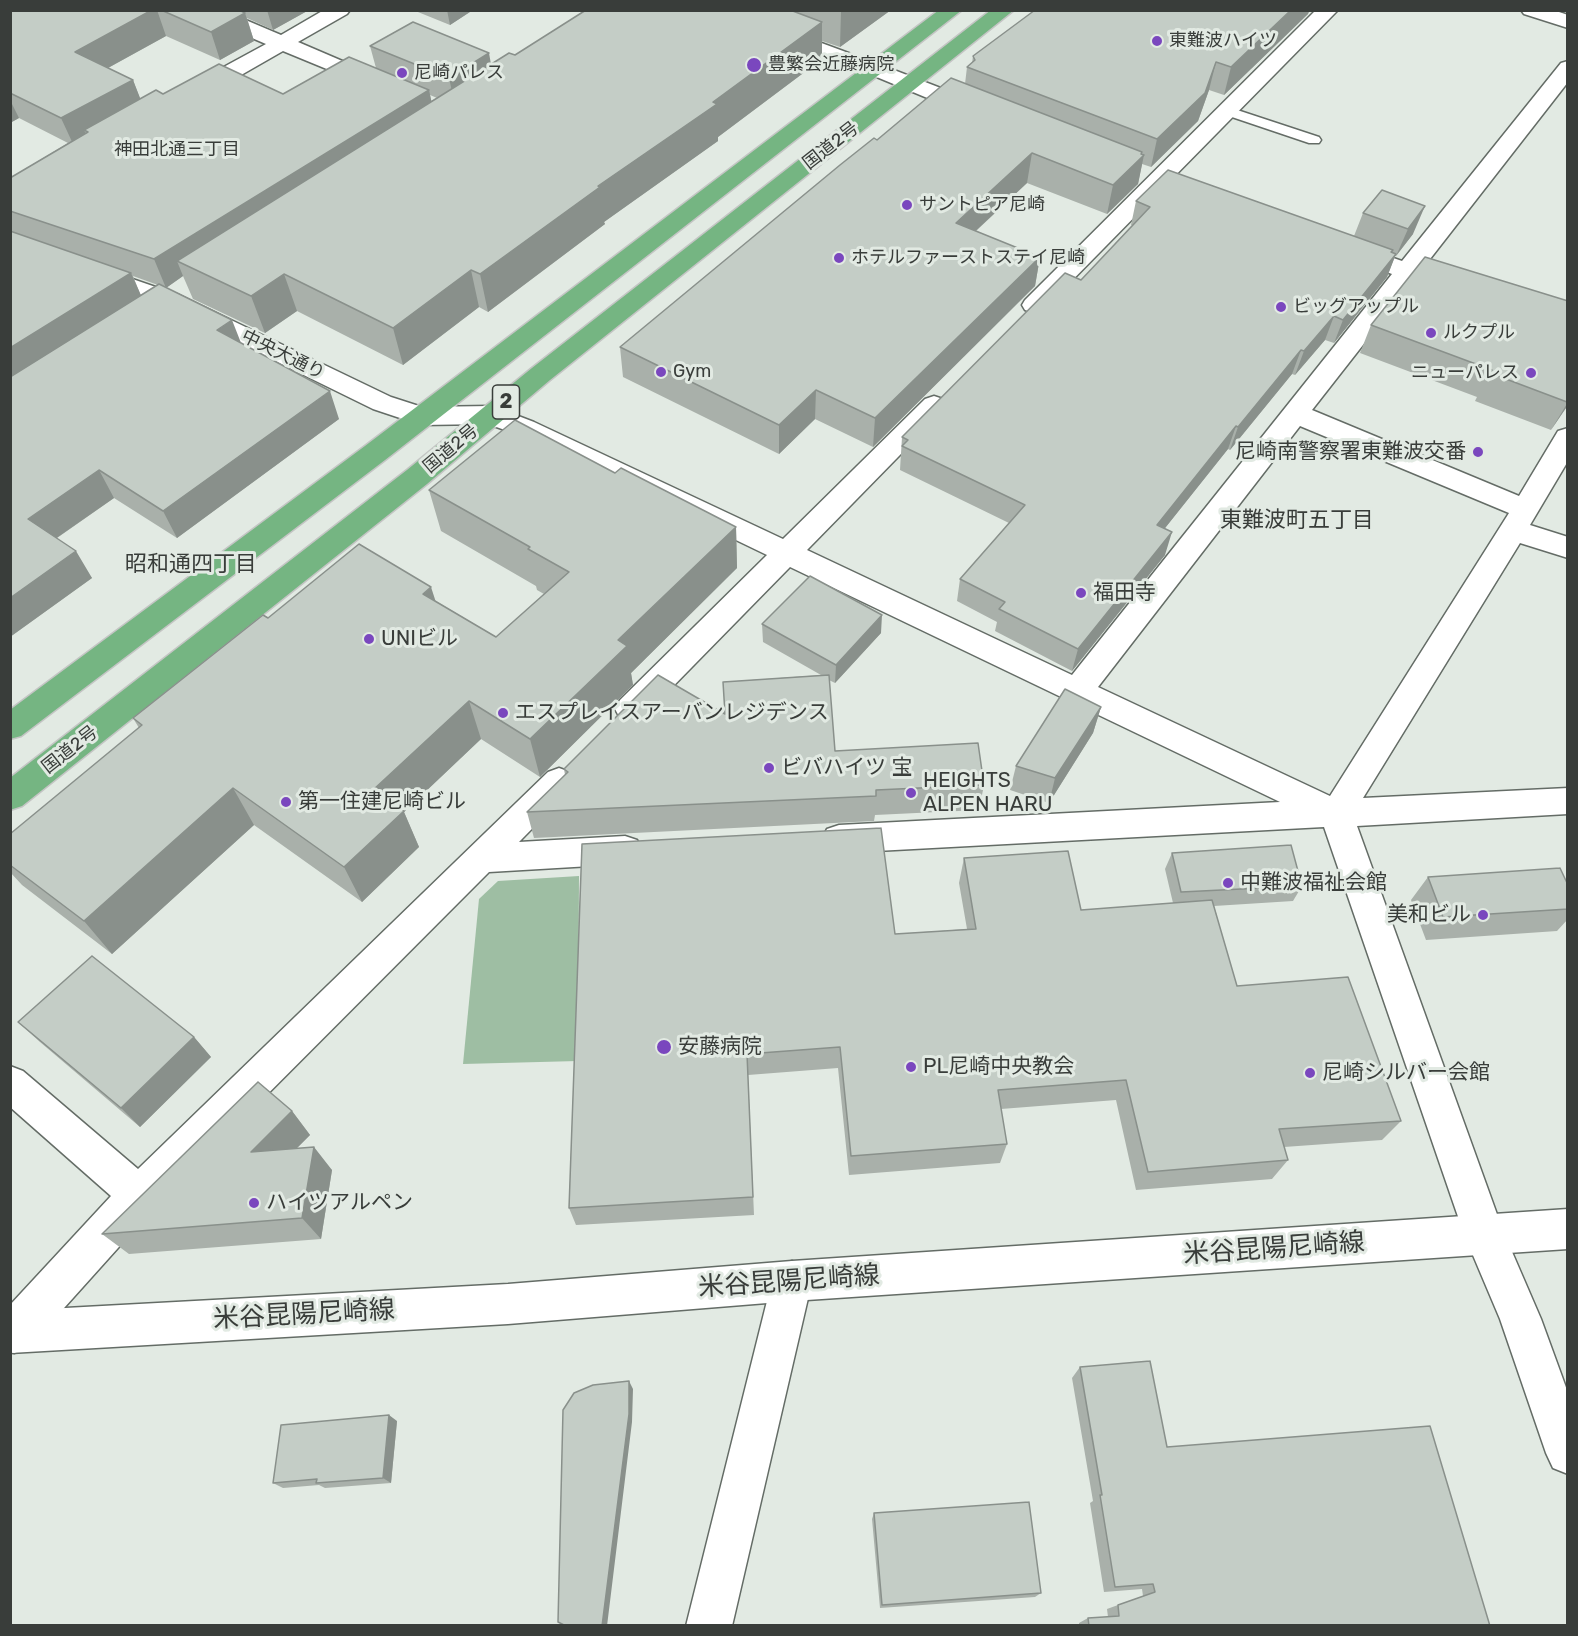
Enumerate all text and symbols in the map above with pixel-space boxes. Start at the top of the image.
place label: 東難波ハイツ [1169,30,1277,52]
marker: 東難波ハイツ [1150,34,1164,48]
place label: 豊繁会近藤病院 [768,54,894,76]
marker: 豊繁会近藤病院 [745,56,763,74]
place label: 尼崎パレス [414,62,504,84]
marker: 尼崎パレス [395,66,409,80]
street label: 国道2号 [799,118,863,174]
district label: 神田北通三丁目 [114,139,240,161]
place label: サントピア尼崎 [919,194,1045,216]
marker: サントピア尼崎 [900,198,914,212]
place label: ホテルファーストステイ尼崎 [851,247,1085,269]
marker: ホテルファーストステイ尼崎 [832,251,846,265]
place label: ビッグアップル [1293,296,1419,318]
marker: ビッグアップル [1274,300,1288,314]
place label: ルクプル [1443,322,1515,344]
street label: 中央大通り [238,326,328,384]
marker: ルクプル [1424,326,1438,340]
place label: Gym [673,361,711,383]
place label: ニューパレス [1411,362,1519,384]
marker: Gym [654,365,668,379]
marker: ニューパレス [1524,366,1538,380]
road number: 2 [492,385,520,419]
street label: 国道2号 [419,420,483,478]
place label: 尼崎南警察署東難波交番 [1235,439,1466,465]
marker: 尼崎南警察署東難波交番 [1471,445,1485,459]
district label: 東難波町五丁目 [1220,508,1374,534]
district label: 昭和通四丁目 [125,552,257,578]
place label: 福田寺 [1093,580,1156,606]
marker: 福田寺 [1074,586,1088,600]
place label: UNIビル [381,626,458,652]
marker: UNIビル [362,632,376,646]
place label: エスプレイスアーバンレジデンス [515,700,829,726]
marker: エスプレイスアーバンレジデンス [496,706,510,720]
street label: 国道2号 [38,722,102,778]
place label: ビバハイツ 宝 [781,755,912,781]
marker: ビバハイツ 宝 [762,761,776,775]
place label: HEIGHTS ALPEN HARU [923,768,1052,818]
marker: HEIGHTS ALPEN HARU [904,786,918,800]
place label: 第一住建尼崎ビル [298,789,466,815]
marker: 第一住建尼崎ビル [279,795,293,809]
place label: 中難波福祉会館 [1240,870,1387,896]
marker: 中難波福祉会館 [1221,876,1235,890]
place label: 美和ビル [1387,902,1471,928]
marker: 美和ビル [1476,908,1490,922]
place label: 安藤病院 [678,1034,762,1060]
marker: 安藤病院 [655,1038,673,1056]
place label: PL尼崎中央教会 [923,1054,1074,1080]
marker: PL尼崎中央教会 [904,1060,918,1074]
place label: 尼崎シルバー会館 [1322,1060,1490,1086]
marker: 尼崎シルバー会館 [1303,1066,1317,1080]
place label: ハイツアルペン [266,1190,413,1216]
marker: ハイツアルペン [247,1196,261,1210]
street label: 米谷昆陽尼崎線 [1182,1227,1366,1271]
street label: 米谷昆陽尼崎線 [697,1260,881,1304]
street label: 米谷昆陽尼崎線 [212,1295,396,1335]

